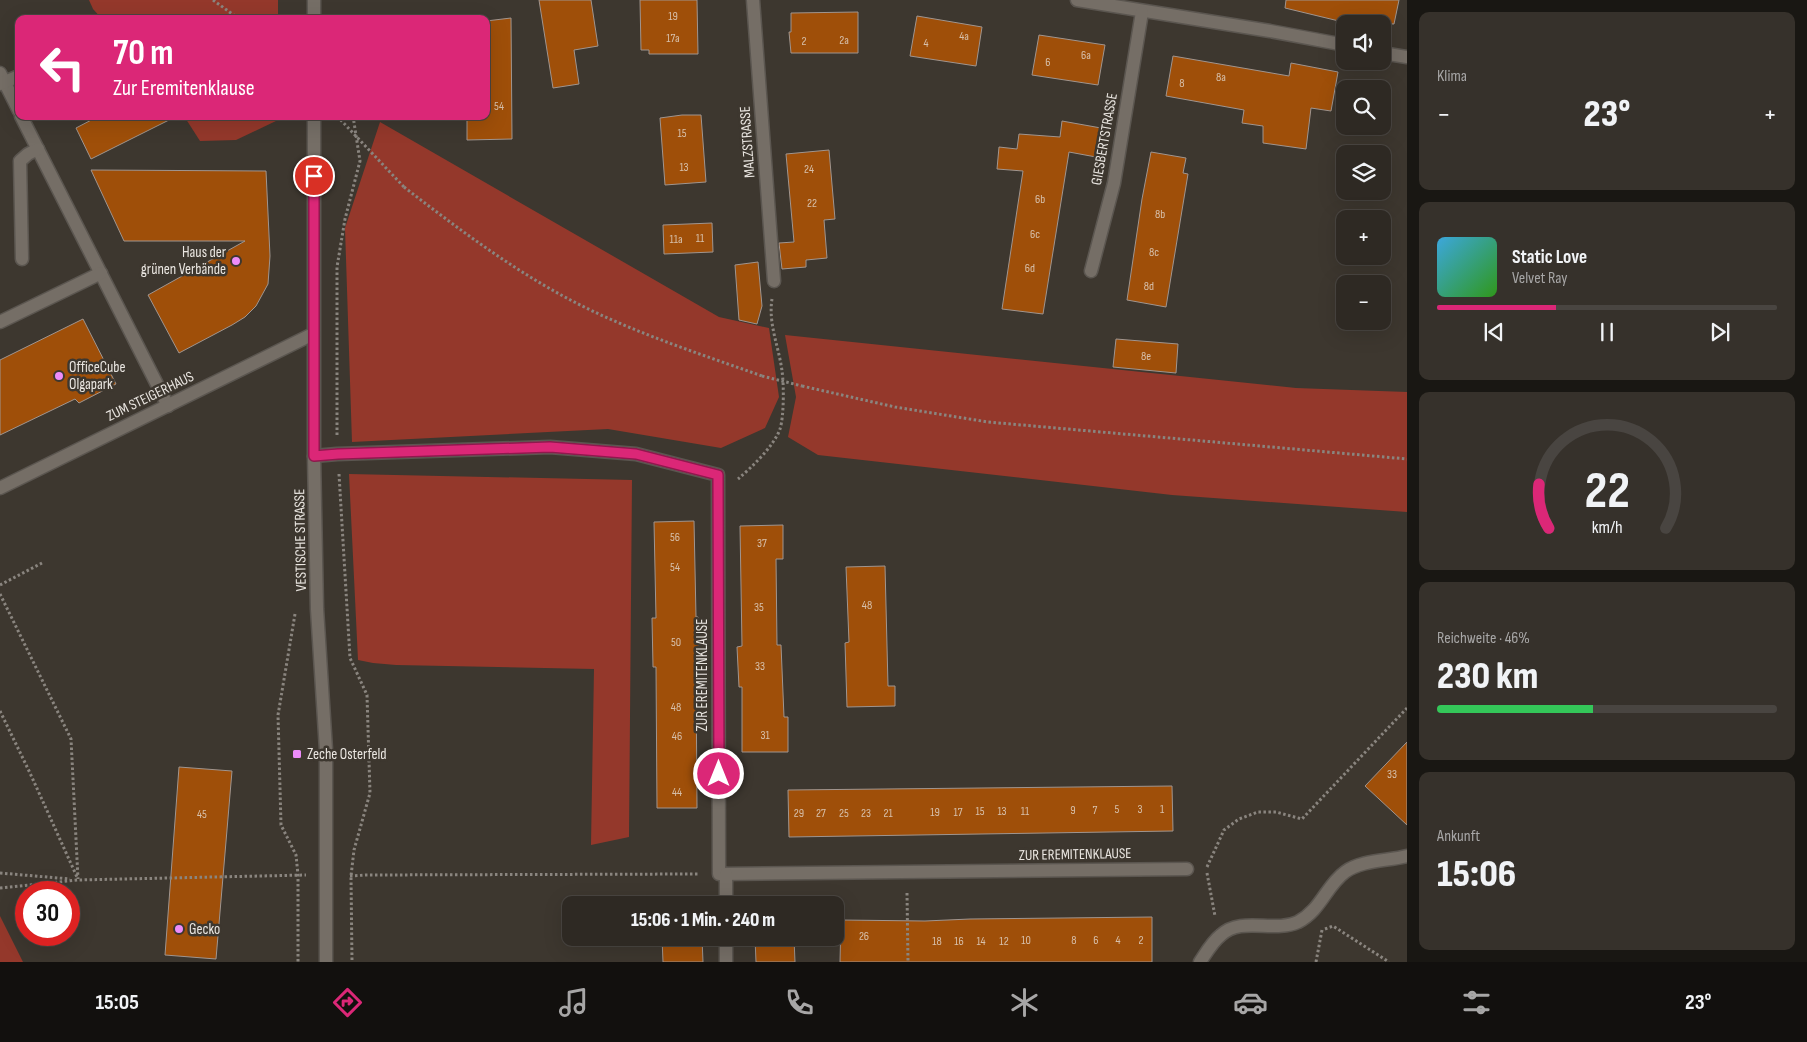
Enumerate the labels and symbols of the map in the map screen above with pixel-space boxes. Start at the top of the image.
house number: 19 [668,9,678,24]
house number: 4a [959,29,969,44]
house number: 17a [666,31,680,46]
house number: 2a [839,33,849,48]
house number: 2 [802,34,807,49]
house number: 4 [923,36,929,51]
house number: 6a [1081,48,1091,63]
house number: 6 [1045,55,1051,70]
house number: 8a [1216,70,1226,85]
house number: 8 [1179,76,1185,91]
street label: GIESBERTSTRASSE [1087,92,1122,187]
house number: 54 [494,99,504,114]
street label: MALZSTRASSE [736,106,759,178]
house number: 15 [677,126,687,141]
pin [293,155,335,197]
house number: 13 [679,160,689,175]
house number: 24 [804,162,814,177]
house number: 6b [1035,192,1045,207]
house number: 22 [807,196,817,211]
house number: 8b [1155,207,1165,222]
house number: 6c [1030,227,1040,242]
house number: 11 [696,231,705,246]
house number: 11a [669,232,683,247]
place label: Haus der grünen Verbände [141,243,227,279]
house number: 8c [1149,245,1159,260]
marker: Haus der grünen Verbände [230,255,242,267]
house number: 6d [1025,261,1035,276]
house number: 8d [1144,279,1154,294]
house number: 8e [1141,349,1151,364]
place label: OfficeCube Olgapark [69,358,126,394]
street label: ZUM STEIGERHAUS [103,367,197,426]
marker: OfficeCube Olgapark [53,370,65,382]
street label: VESTISCHE STRASSE [290,489,311,591]
house number: 56 [670,530,680,545]
house number: 37 [757,536,767,551]
house number: 54 [670,560,680,575]
house number: 48 [862,598,872,613]
house number: 35 [754,600,764,615]
street label: ZUR EREMITENKLAUSE [693,619,712,731]
house number: 50 [671,635,681,650]
house number: 33 [755,659,765,674]
house number: 48 [671,700,681,715]
house number: 31 [760,728,770,743]
house number: 46 [672,729,682,744]
place label: Zeche Osterfeld [307,745,387,764]
position arrow [692,747,744,799]
marker: Zeche Osterfeld [291,748,303,760]
house number: 33 [1387,767,1397,782]
house number: 44 [672,785,682,800]
house number: 5 [1115,802,1120,817]
house number: 3 [1137,802,1143,817]
house number: 1 [1160,802,1165,817]
house number: 9 [1070,803,1076,818]
house number: 7 [1093,803,1098,818]
house number: 15 [975,804,985,819]
house number: 13 [997,804,1007,819]
house number: 11 [1021,804,1030,819]
house number: 19 [930,805,940,820]
house number: 17 [954,805,963,820]
house number: 29 [794,806,804,821]
house number: 27 [816,806,826,821]
house number: 25 [839,806,849,821]
house number: 23 [861,806,871,821]
house number: 21 [883,806,893,821]
house number: 45 [197,807,207,822]
street label: ZUR EREMITENKLAUSE [1018,844,1132,865]
speed limit sign: 30 [15,881,80,946]
place label: Gecko [189,920,220,939]
marker: Gecko [173,923,185,935]
house number: 26 [859,929,869,944]
house number: 10 [1021,933,1031,948]
house number: 8 [1071,933,1077,948]
house number: 6 [1093,933,1099,948]
house number: 4 [1115,933,1121,948]
house number: 2 [1139,933,1144,948]
house number: 18 [932,934,942,949]
house number: 16 [954,934,964,949]
house number: 14 [976,934,986,949]
house number: 12 [999,934,1009,949]

